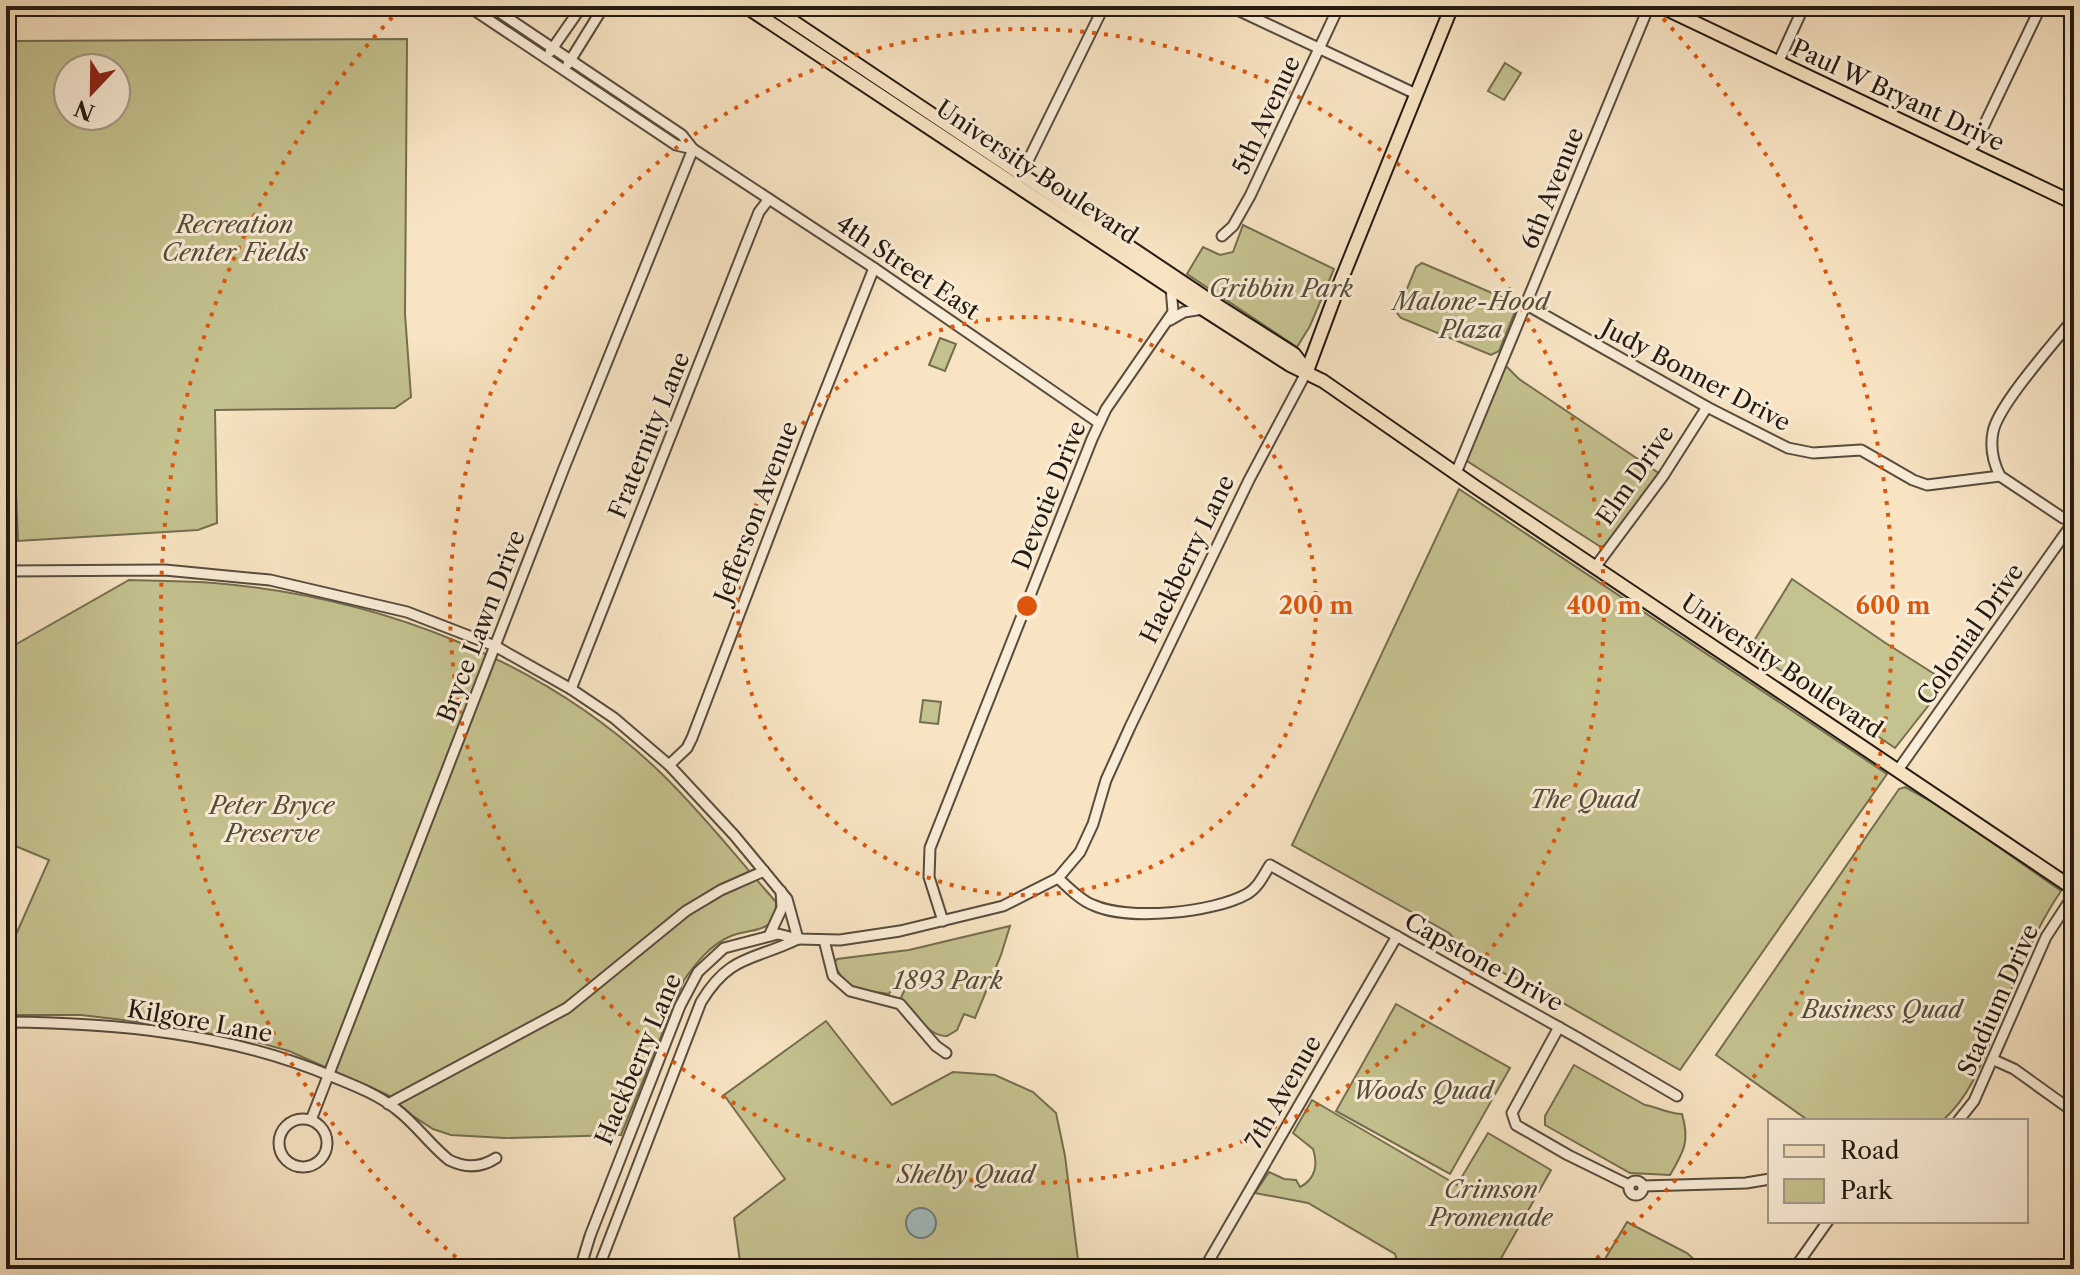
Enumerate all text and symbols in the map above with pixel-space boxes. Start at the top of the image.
street label: Paul W Bryant Drive [1787,33,2009,157]
street label: 5th Avenue [1226,51,1306,179]
north arrow [52,52,132,132]
text: N [71,94,99,126]
street label: University Boulevard [931,94,1144,250]
street label: 6th Avenue [1515,123,1589,253]
street label: 4th Street East [831,209,985,326]
park label: Recreation Center Fields [162,210,308,267]
park label: Gribbin Park [1209,274,1354,303]
park label: Malone-Hood Plaza [1390,287,1552,344]
street label: Judy Bonner Drive [1593,311,1795,437]
street label: Fraternity Lane [602,348,696,522]
street label: Jefferson Avenue [707,417,804,611]
street label: Devotie Drive [1006,417,1092,573]
street label: Elm Drive [1590,420,1680,530]
street label: Hackberry Lane [1134,470,1240,648]
street label: Bryce Lawn Drive [431,526,531,726]
street label: Colonial Drive [1911,558,2029,710]
street label: University Boulevard [1676,588,1889,744]
text: 200 m [1279,591,1353,620]
text: 400 m [1567,591,1641,620]
text: 600 m [1856,591,1930,620]
centre of rings [1013,592,1041,620]
park label: The Quad [1530,785,1641,814]
park label: Peter Bryce Preserve [208,791,336,848]
street label: Capstone Drive [1400,906,1568,1018]
street label: Stadium Drive [1952,919,2044,1081]
park label: 1893 Park [892,966,1003,995]
street label: Hackberry Lane [589,969,687,1149]
street label: Kilgore Lane [125,994,275,1048]
park label: Business Quad [1800,995,1965,1024]
street label: 7th Avenue [1239,1030,1327,1154]
park label: Woods Quad [1353,1076,1496,1105]
legend [1768,1119,2028,1223]
text: Road [1840,1136,1900,1165]
park label: Shelby Quad [895,1160,1037,1189]
park label: Crimson Promenade [1428,1175,1554,1232]
text: Park [1840,1176,1893,1205]

